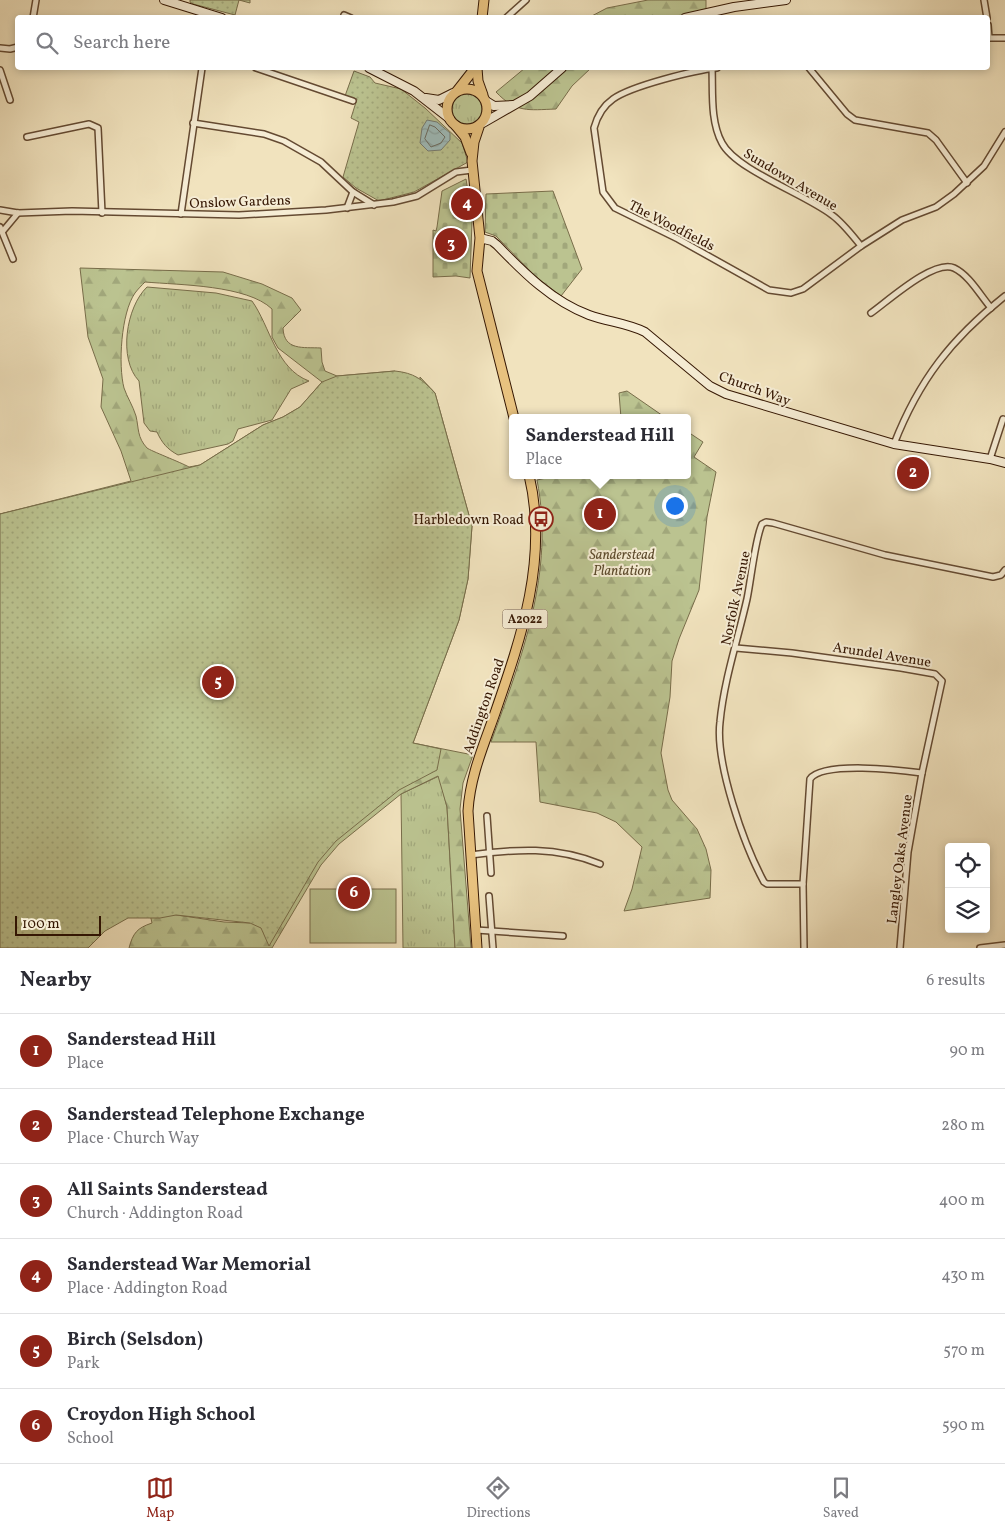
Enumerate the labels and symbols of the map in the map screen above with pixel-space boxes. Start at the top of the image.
street label: Sundown Avenue [739,145,841,216]
pin: 4 [451,185,483,223]
street label: Onslow Gardens [189,191,291,214]
street label: The Woodfields [625,196,718,256]
pin: 3 [435,225,467,263]
street label: Church Way [716,368,793,411]
pin: 2 [897,454,929,492]
your location [662,493,688,519]
pin: 1 [584,495,616,533]
bus stop icon: Harbledown Road [528,506,554,532]
place label: Harbledown Road [413,511,524,530]
park label: Sanderstead Plantation [589,546,655,581]
street label: Norfolk Avenue [717,549,756,647]
road number: A2022 [502,610,548,628]
street label: Arundel Avenue [831,638,933,673]
street label: Addington Road [459,656,510,757]
pin: 5 [202,663,234,701]
street label: Langley Oaks Avenue [883,793,918,925]
pin: 6 [338,874,370,912]
scale bar [15,913,101,936]

